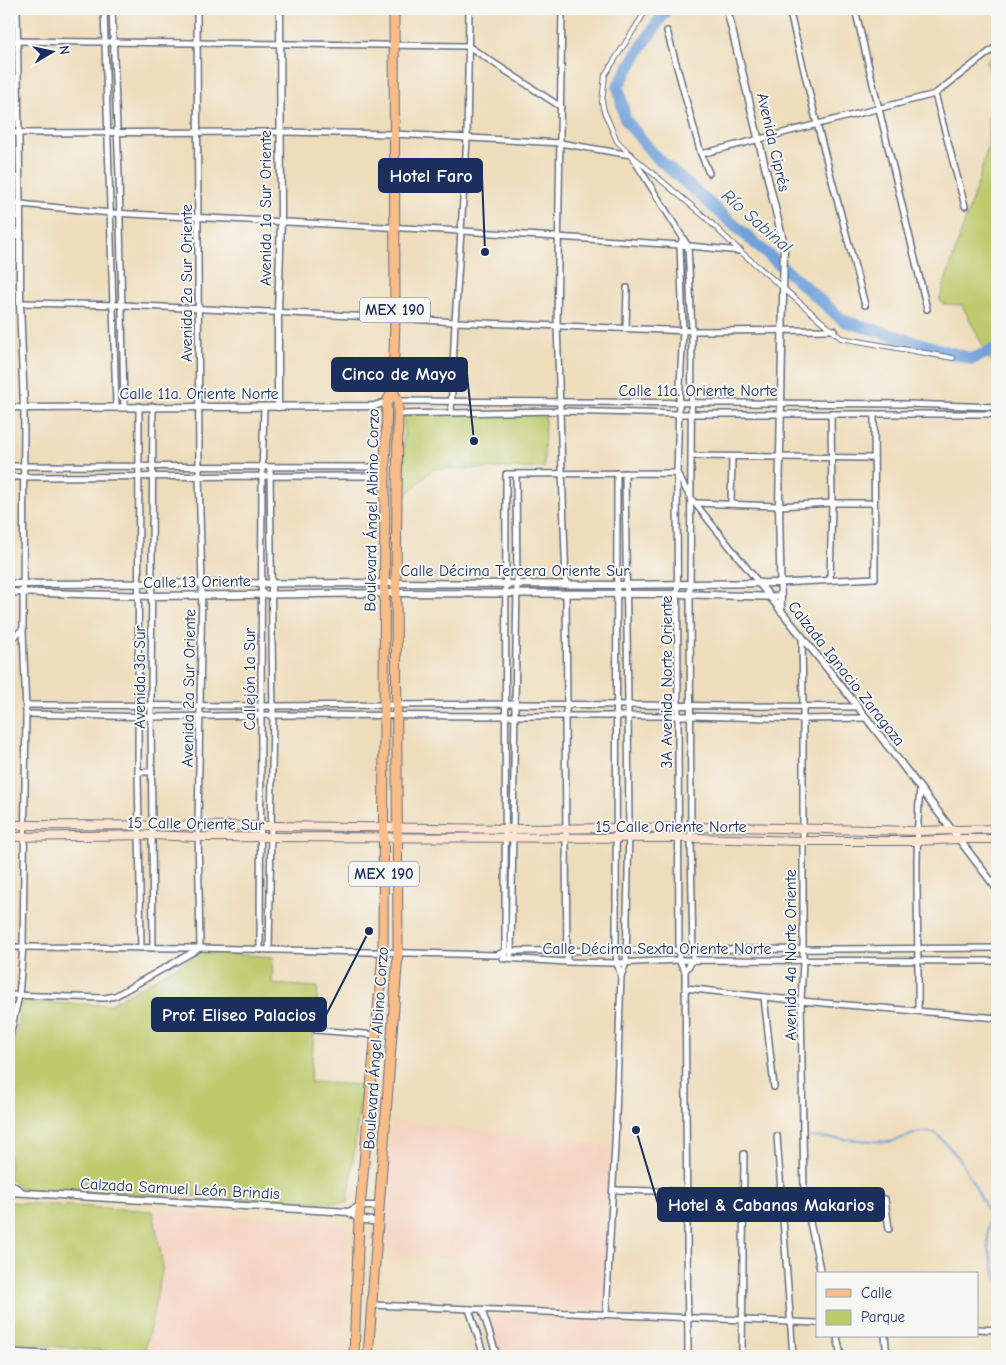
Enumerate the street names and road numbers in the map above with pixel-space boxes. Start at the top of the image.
street label: Avenida Ciprés [753,91,793,194]
street label: Avenida 1a Sur Oriente [257,130,275,286]
street label: Avenida 2a Sur Oriente [178,204,196,362]
road number: MEX 190 [360,298,430,322]
street label: Calle 11a. Oriente Norte [618,382,778,400]
street label: Calle 11a. Oriente Norte [119,385,279,403]
street label: Boulevard Ángel Albino Corzo [360,408,383,612]
street label: Calle Décima Tercera Oriente Sur [400,562,630,580]
street label: Calle 13 Oriente [143,572,251,592]
street label: 3A Avenida Norte Oriente [658,595,676,769]
street label: Calzada Ignacio Zaragoza [784,598,908,750]
street label: Avenida 2a Sur Oriente [179,609,199,767]
street label: Avenida 3a Sur [131,625,149,729]
street label: Callejón 1a Sur [241,627,259,730]
street label: 15 Calle Oriente Sur [127,814,265,834]
street label: 15 Calle Oriente Norte [596,818,746,836]
road number: MEX 190 [349,862,419,886]
street label: Avenida 4a Norte Oriente [782,869,800,1041]
street label: Calle Décima Sexta Oriente Norte [543,940,771,958]
street label: Boulevard Ángel Albino Corzo [359,946,392,1150]
street label: Calzada Samuel León Brindis [80,1175,281,1203]

